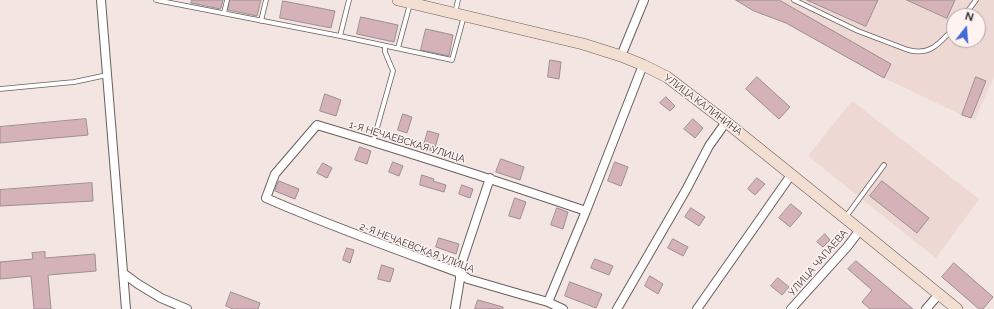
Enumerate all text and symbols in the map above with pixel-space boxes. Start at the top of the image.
north arrow [946,8,986,48]
text: N [963,10,975,24]
street label: УЛИЦА КАЛИНИНА [662,72,744,138]
street label: 1-Я НЕЧАЕВСКАЯ УЛИЦА [348,119,466,165]
street label: 2-Я НЕЧАЕВСКАЯ УЛИЦА [358,221,476,275]
street label: УЛИЦА ЧАПАЕВА [786,227,850,299]

